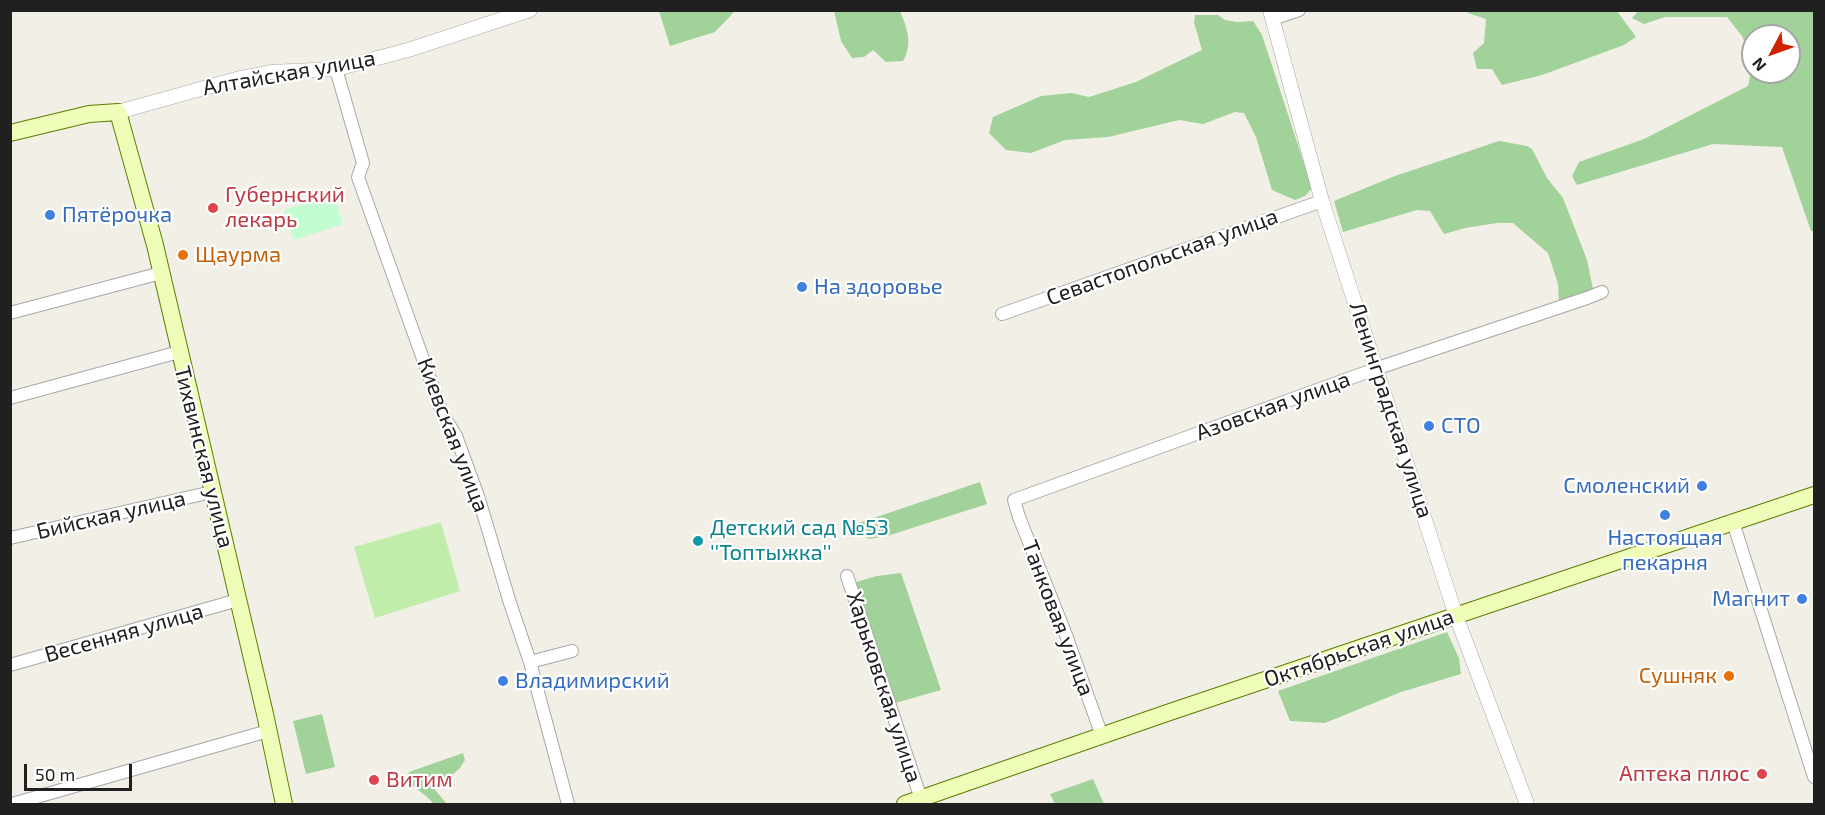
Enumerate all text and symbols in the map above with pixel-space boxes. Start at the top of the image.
north arrow [1741,24,1801,84]
street label: Алтайская улица [201,45,377,101]
text: N [1748,54,1770,75]
place label: Губернский лекарь [225,182,345,234]
marker: Губернский лекарь [206,201,220,215]
place label: Пятёрочка [62,202,172,228]
street label: Севастопольская улица [1043,203,1281,311]
marker: Пятёрочка [43,208,57,222]
place label: Щаурма [195,242,281,268]
marker: Щаурма [176,248,190,262]
place label: На здоровье [814,274,943,300]
marker: На здоровье [795,280,809,294]
street label: Ленинградская улица [1344,299,1438,521]
street label: Киевская улица [411,354,495,516]
street label: Тихвинская улица [169,363,239,551]
street label: Азовская улица [1192,366,1354,446]
place label: СТО [1441,413,1481,439]
marker: СТО [1422,419,1436,433]
place label: Смоленский [1563,473,1690,499]
marker: Смоленский [1695,479,1709,493]
street label: Бийская улица [34,485,188,545]
marker: Настоящая пекарня [1658,508,1672,522]
place label: Детский сад №53 ''Топтыжка'' [710,515,889,566]
place label: Настоящая пекарня [1607,525,1723,576]
marker: Детский сад №53 ''Топтыжка'' [691,534,705,548]
street label: Танковая улица [1016,536,1100,700]
place label: Магнит [1712,586,1790,612]
street label: Харьковская улица [841,588,927,786]
marker: Магнит [1795,592,1809,606]
street label: Весенняя улица [42,598,206,668]
street label: Октябрьская улица [1261,603,1457,693]
place label: Сушняк [1639,663,1717,689]
place label: Владимирский [515,668,670,694]
marker: Сушняк [1722,669,1736,683]
marker: Владимирский [496,674,510,688]
scale bar [27,752,135,790]
place label: Аптека плюс [1619,761,1750,787]
text: 50 m [35,763,75,785]
place label: Витим [386,767,453,793]
marker: Аптека плюс [1755,767,1769,781]
marker: Витим [367,773,381,787]

